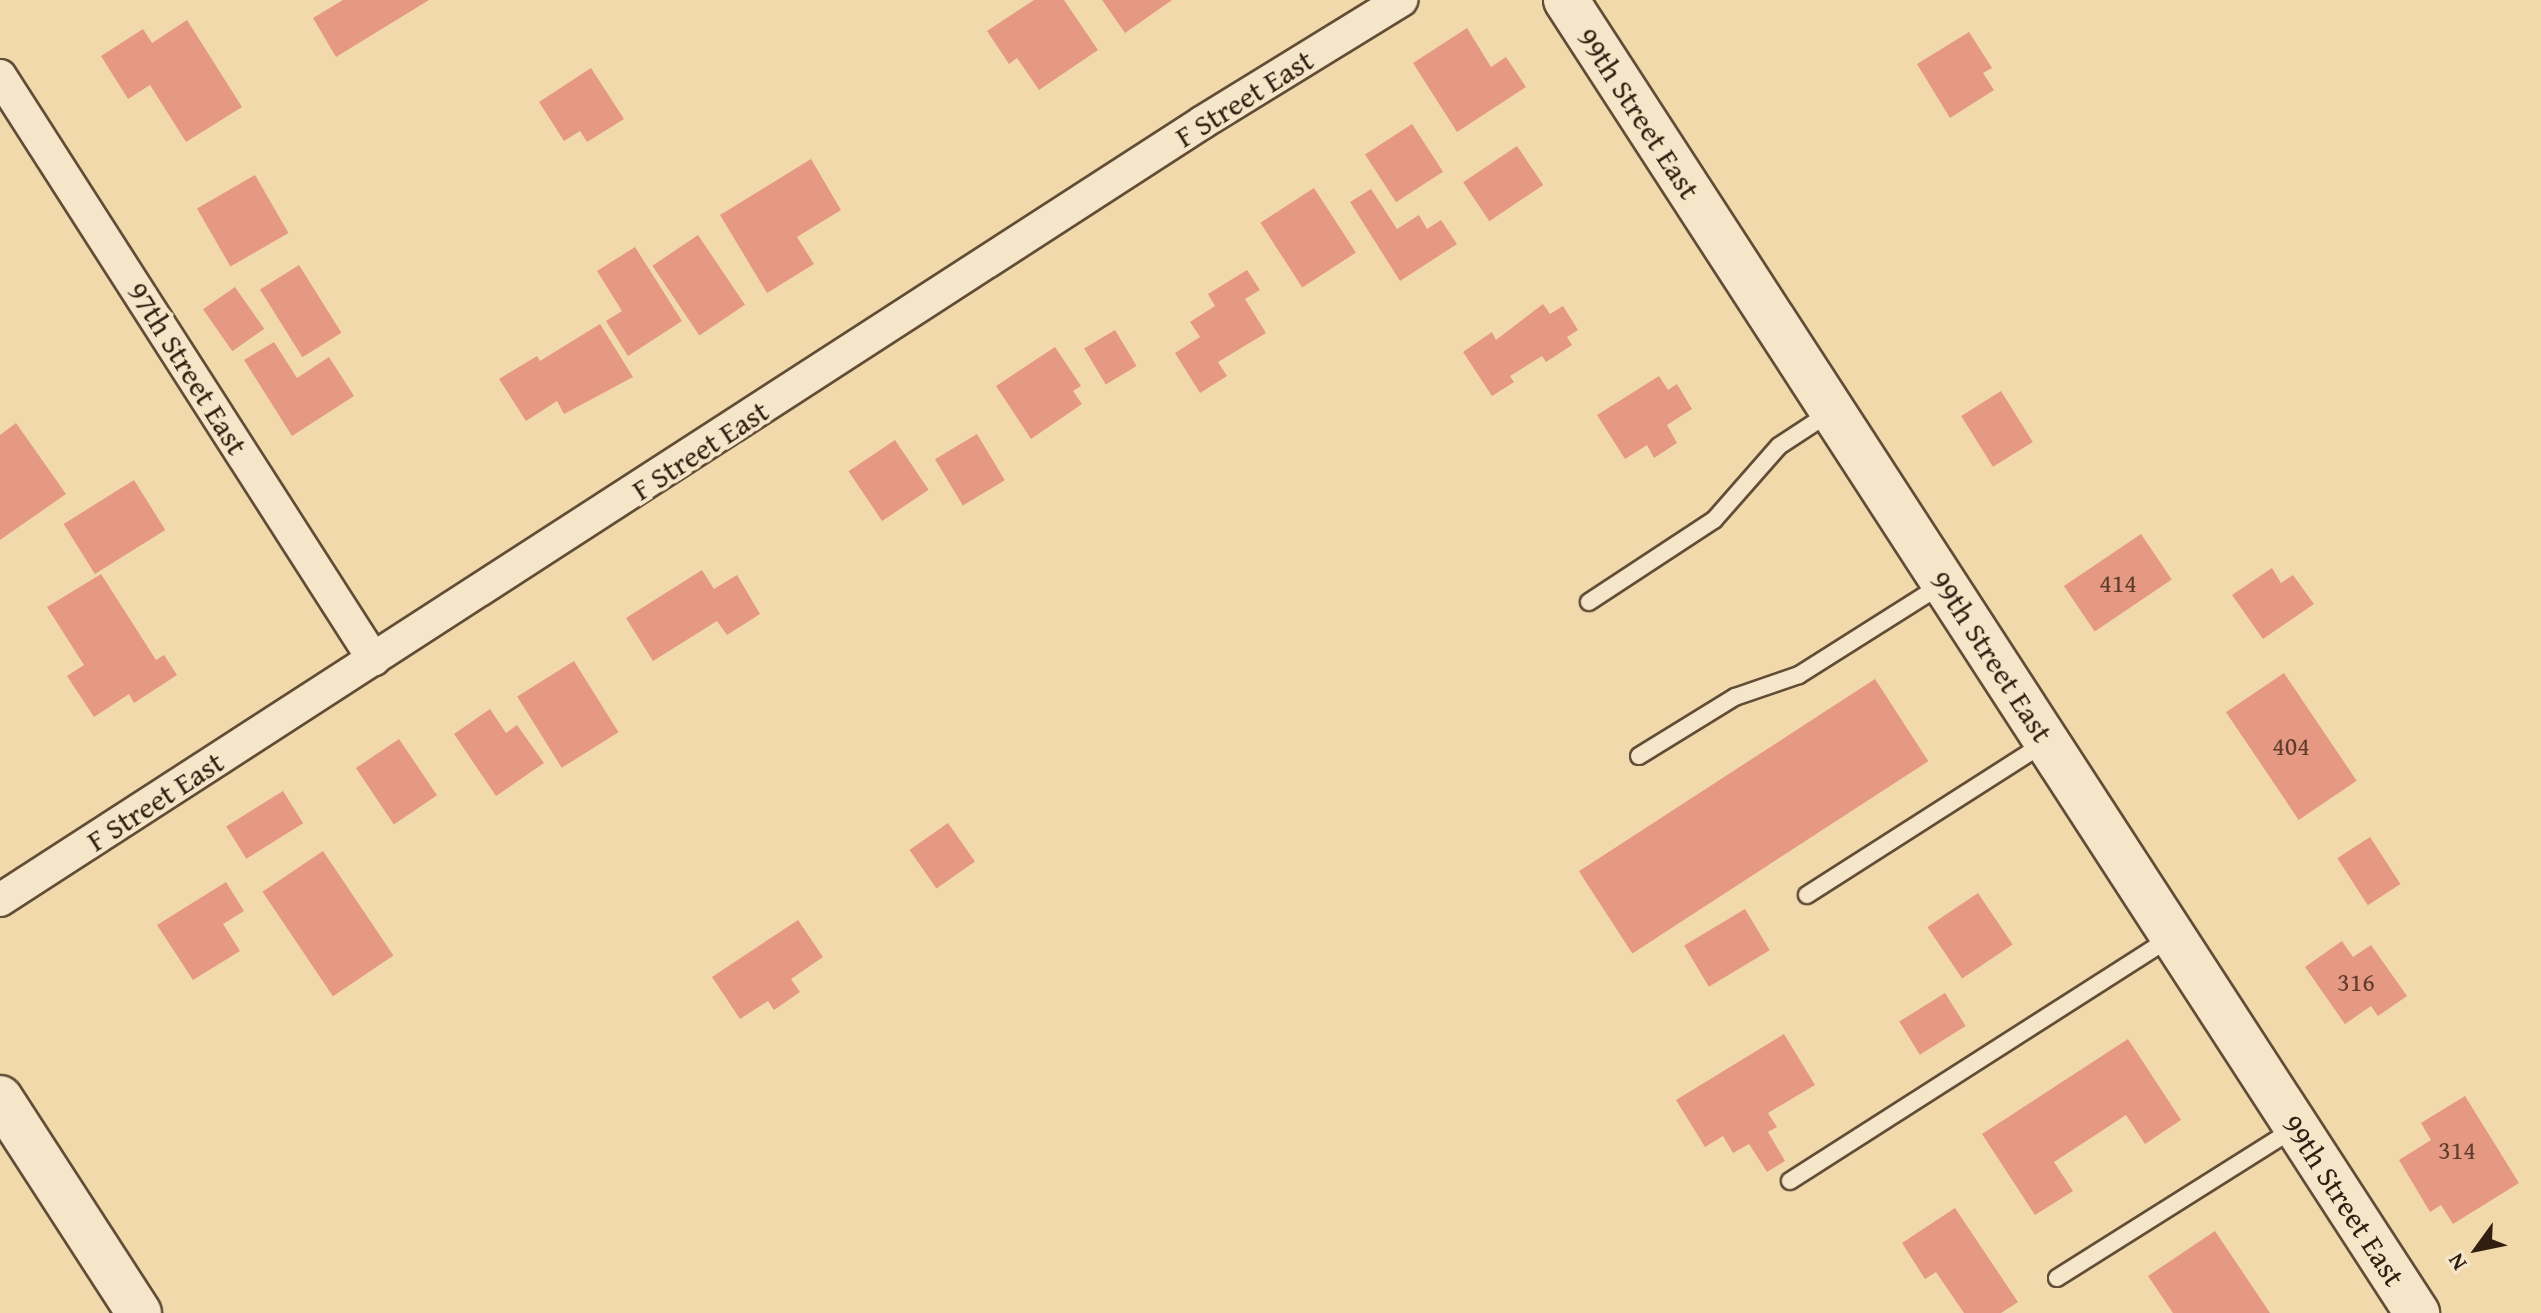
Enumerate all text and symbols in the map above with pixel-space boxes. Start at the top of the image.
street label: 99th Street East [1570,20,1708,206]
street label: F Street East [1168,42,1320,154]
street label: 97th Street East [120,275,256,461]
street label: F Street East [625,393,775,507]
street label: 99th Street East [1923,563,2061,749]
house number: 414 [2099,567,2137,599]
house number: 404 [2272,730,2310,762]
street label: F Street East [80,744,230,858]
house number: 316 [2337,966,2375,998]
street label: 99th Street East [2275,1107,2413,1293]
house number: 314 [2438,1134,2476,1166]
north arrow [2437,1209,2517,1289]
text: N [2439,1247,2474,1277]

